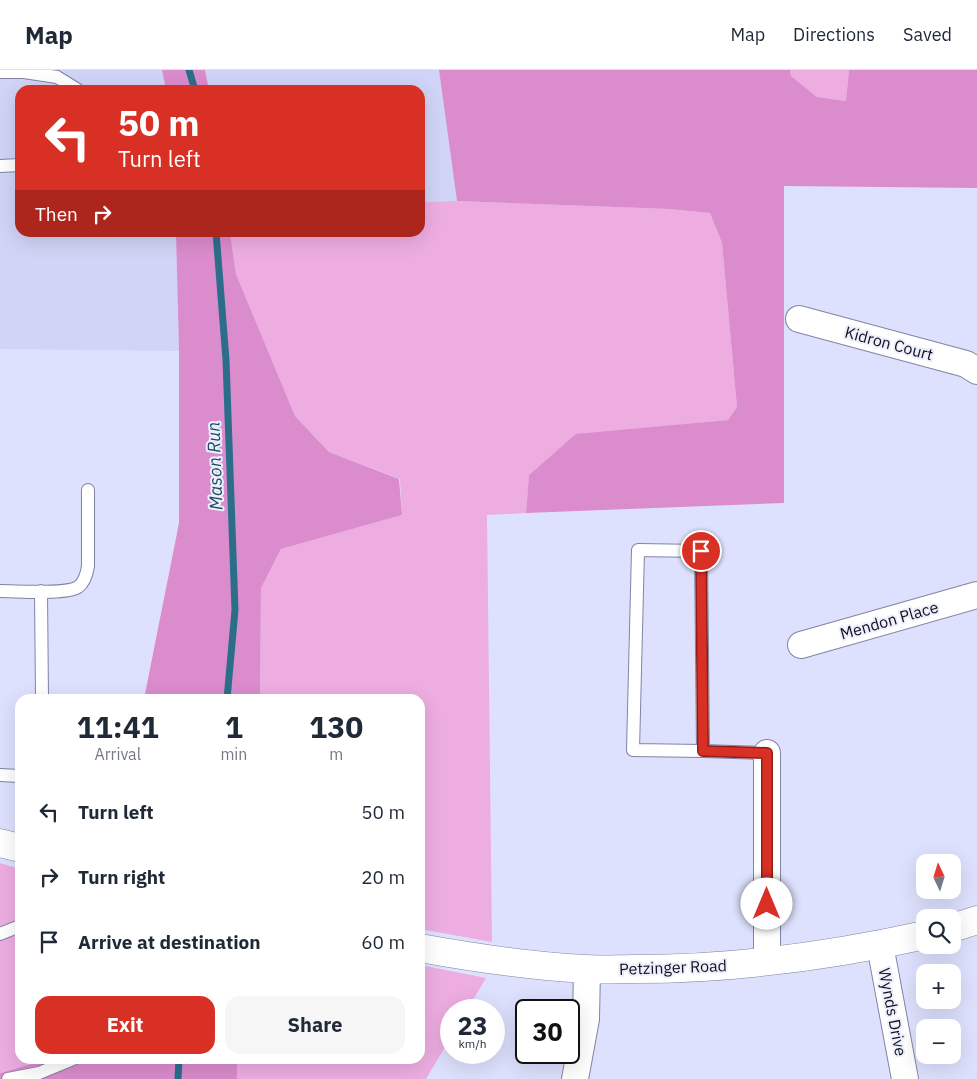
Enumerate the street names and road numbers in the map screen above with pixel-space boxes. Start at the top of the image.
street label: Kidron Court [843,322,935,364]
street label: Mendon Place [838,596,941,644]
street label: Petzinger Road [619,955,727,979]
street label: Wynds Drive [875,966,911,1058]

